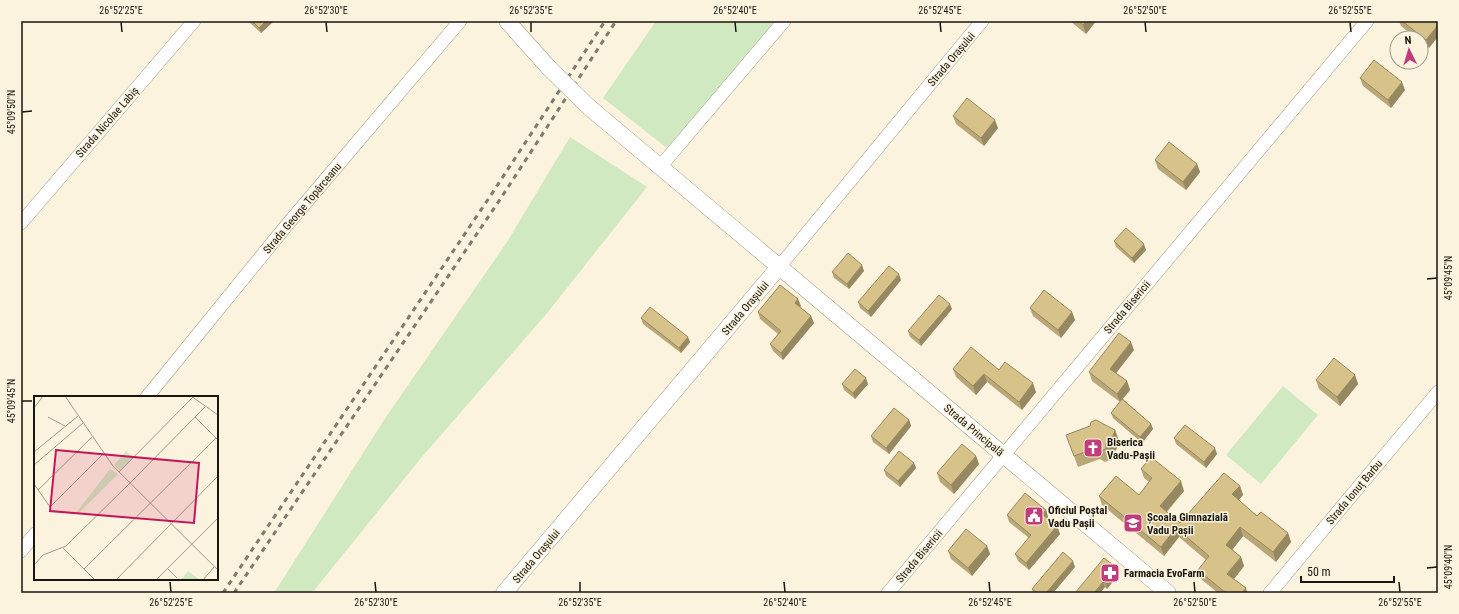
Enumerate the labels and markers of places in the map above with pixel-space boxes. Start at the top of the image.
place label: Biserica Vadu-Pașii [1107,436,1155,462]
church icon: Biserica Vadu-Pașii [1082,437,1104,459]
place label: Oficiul Poștal Vadu Pașii [1048,504,1107,530]
public building icon: Oficiul Poștal Vadu Pașii [1023,505,1045,527]
place label: Școala Gimnazială Vadu Pașii [1147,511,1228,537]
school or university icon: Școala Gimnazială Vadu Pașii [1122,512,1144,534]
pharmacy icon: Farmacia EvoFarm [1099,562,1121,584]
place label: Farmacia EvoFarm [1124,567,1204,580]

